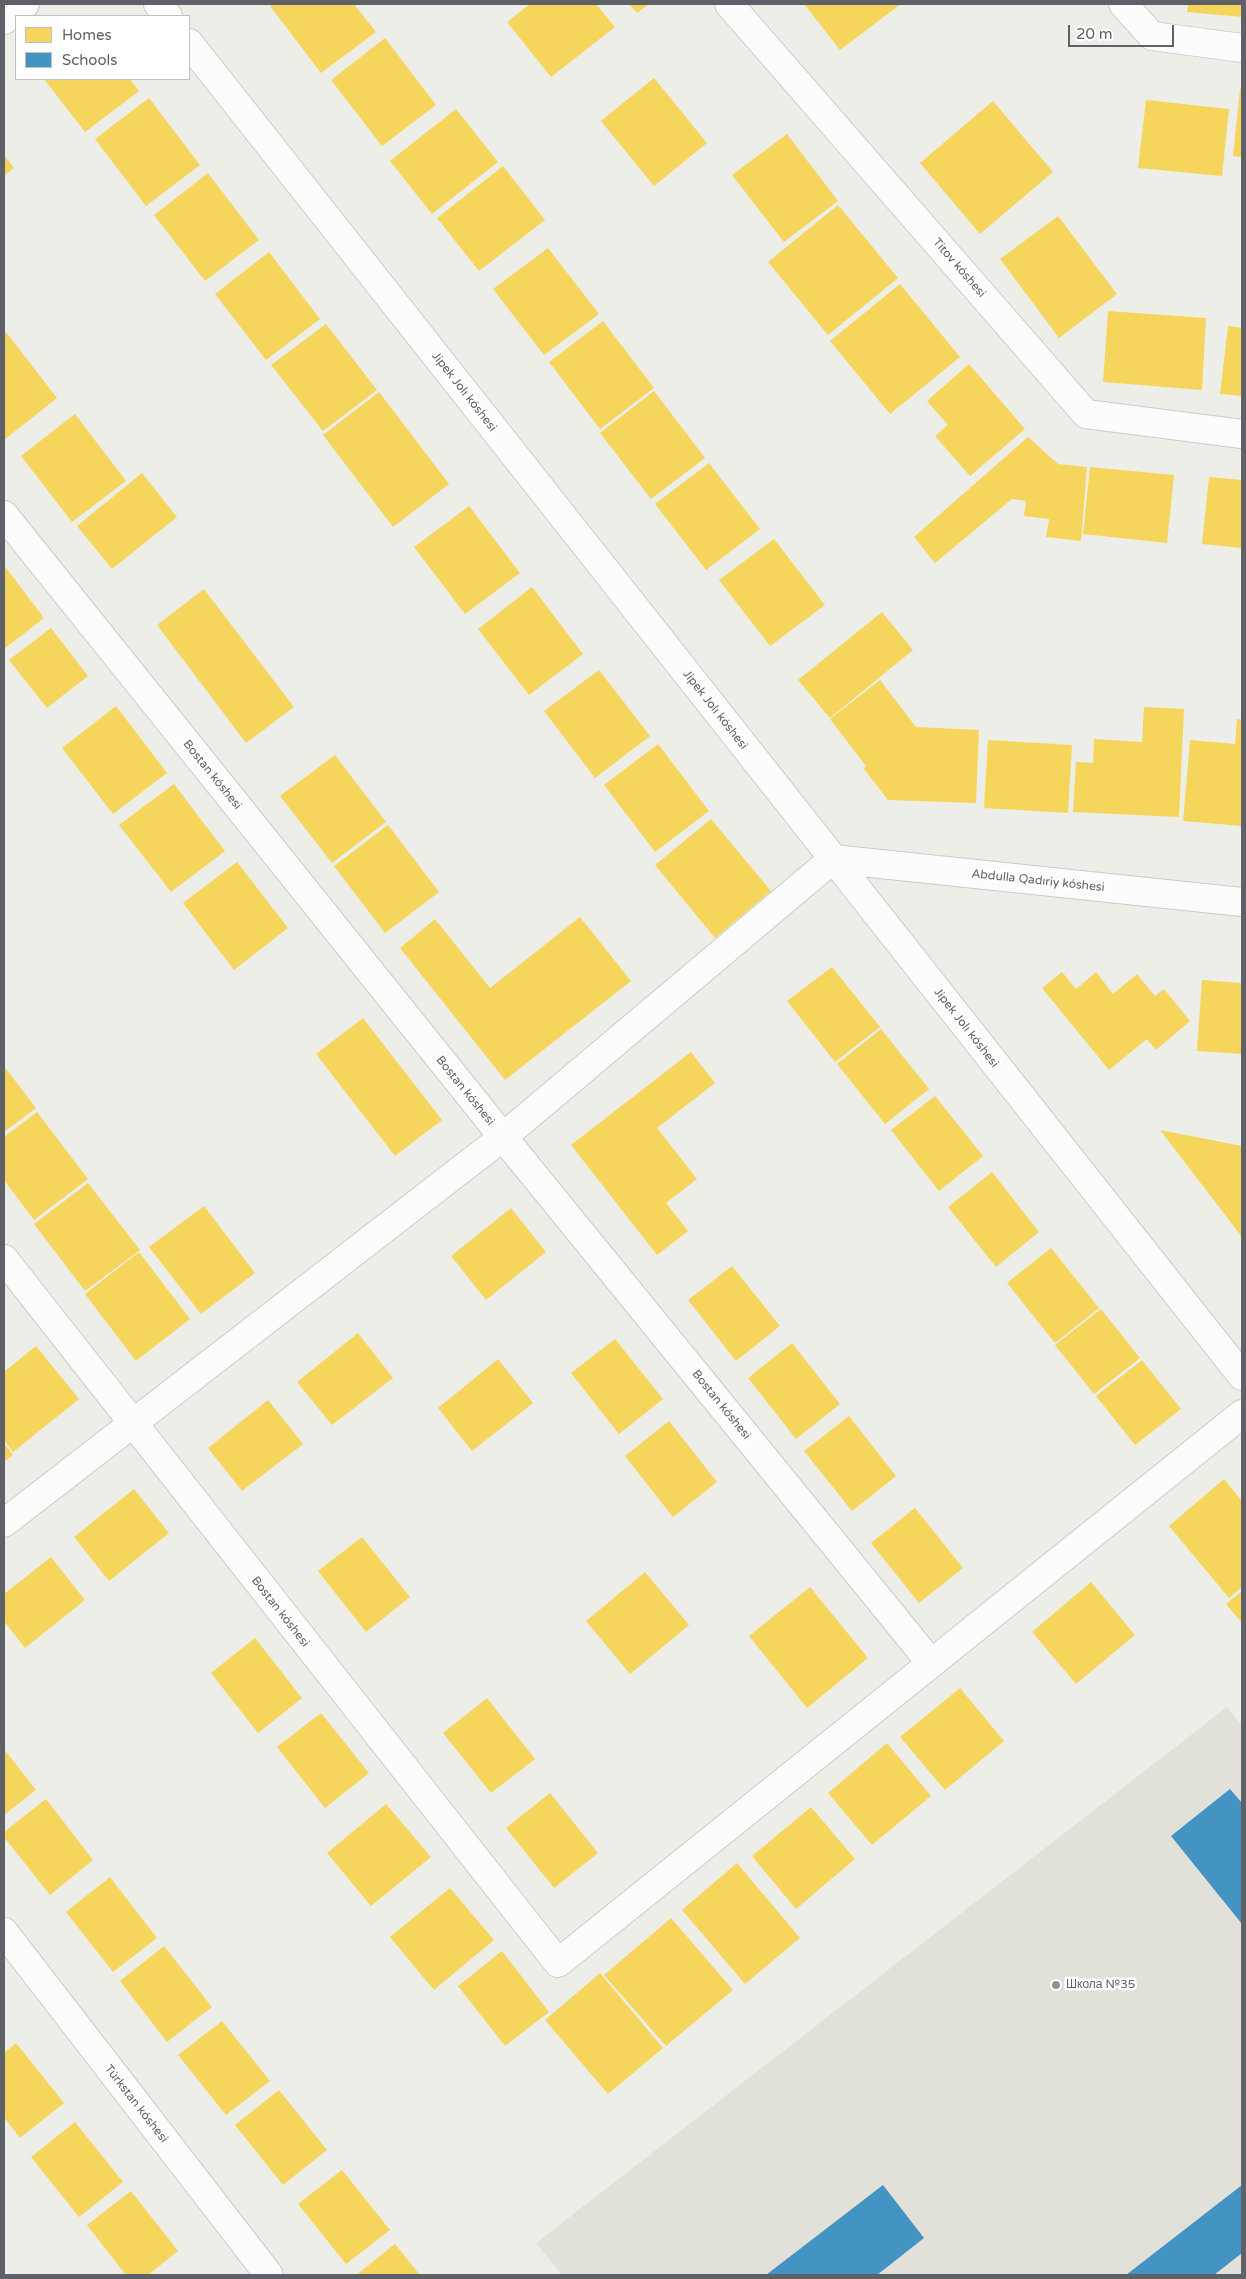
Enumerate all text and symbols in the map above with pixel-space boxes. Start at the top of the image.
legend [15,15,190,80]
scale bar [1071,15,1177,47]
text: 20 m [1076,25,1113,43]
text: Homes [62,26,112,44]
text: Schools [62,51,118,69]
street label: Titov kóshesi [929,235,989,301]
street label: Jipek Jolı kóshesi [428,349,500,435]
street label: Jipek Jolı kóshesi [679,667,751,753]
street label: Bostan kóshesi [180,737,244,813]
street label: Abdulla Qadıriy kóshesi [971,867,1105,895]
street label: Jipek Jolı kóshesi [930,985,1002,1071]
street label: Bostan kóshesi [433,1053,497,1129]
street label: Bostan kóshesi [689,1367,753,1443]
street label: Bostan kóshesi [248,1574,312,1650]
place label: Школа №35 [1066,1978,1135,1992]
marker: Школа №35 [1050,1979,1062,1991]
street label: Túrkstan kóshesi [101,2062,171,2146]

